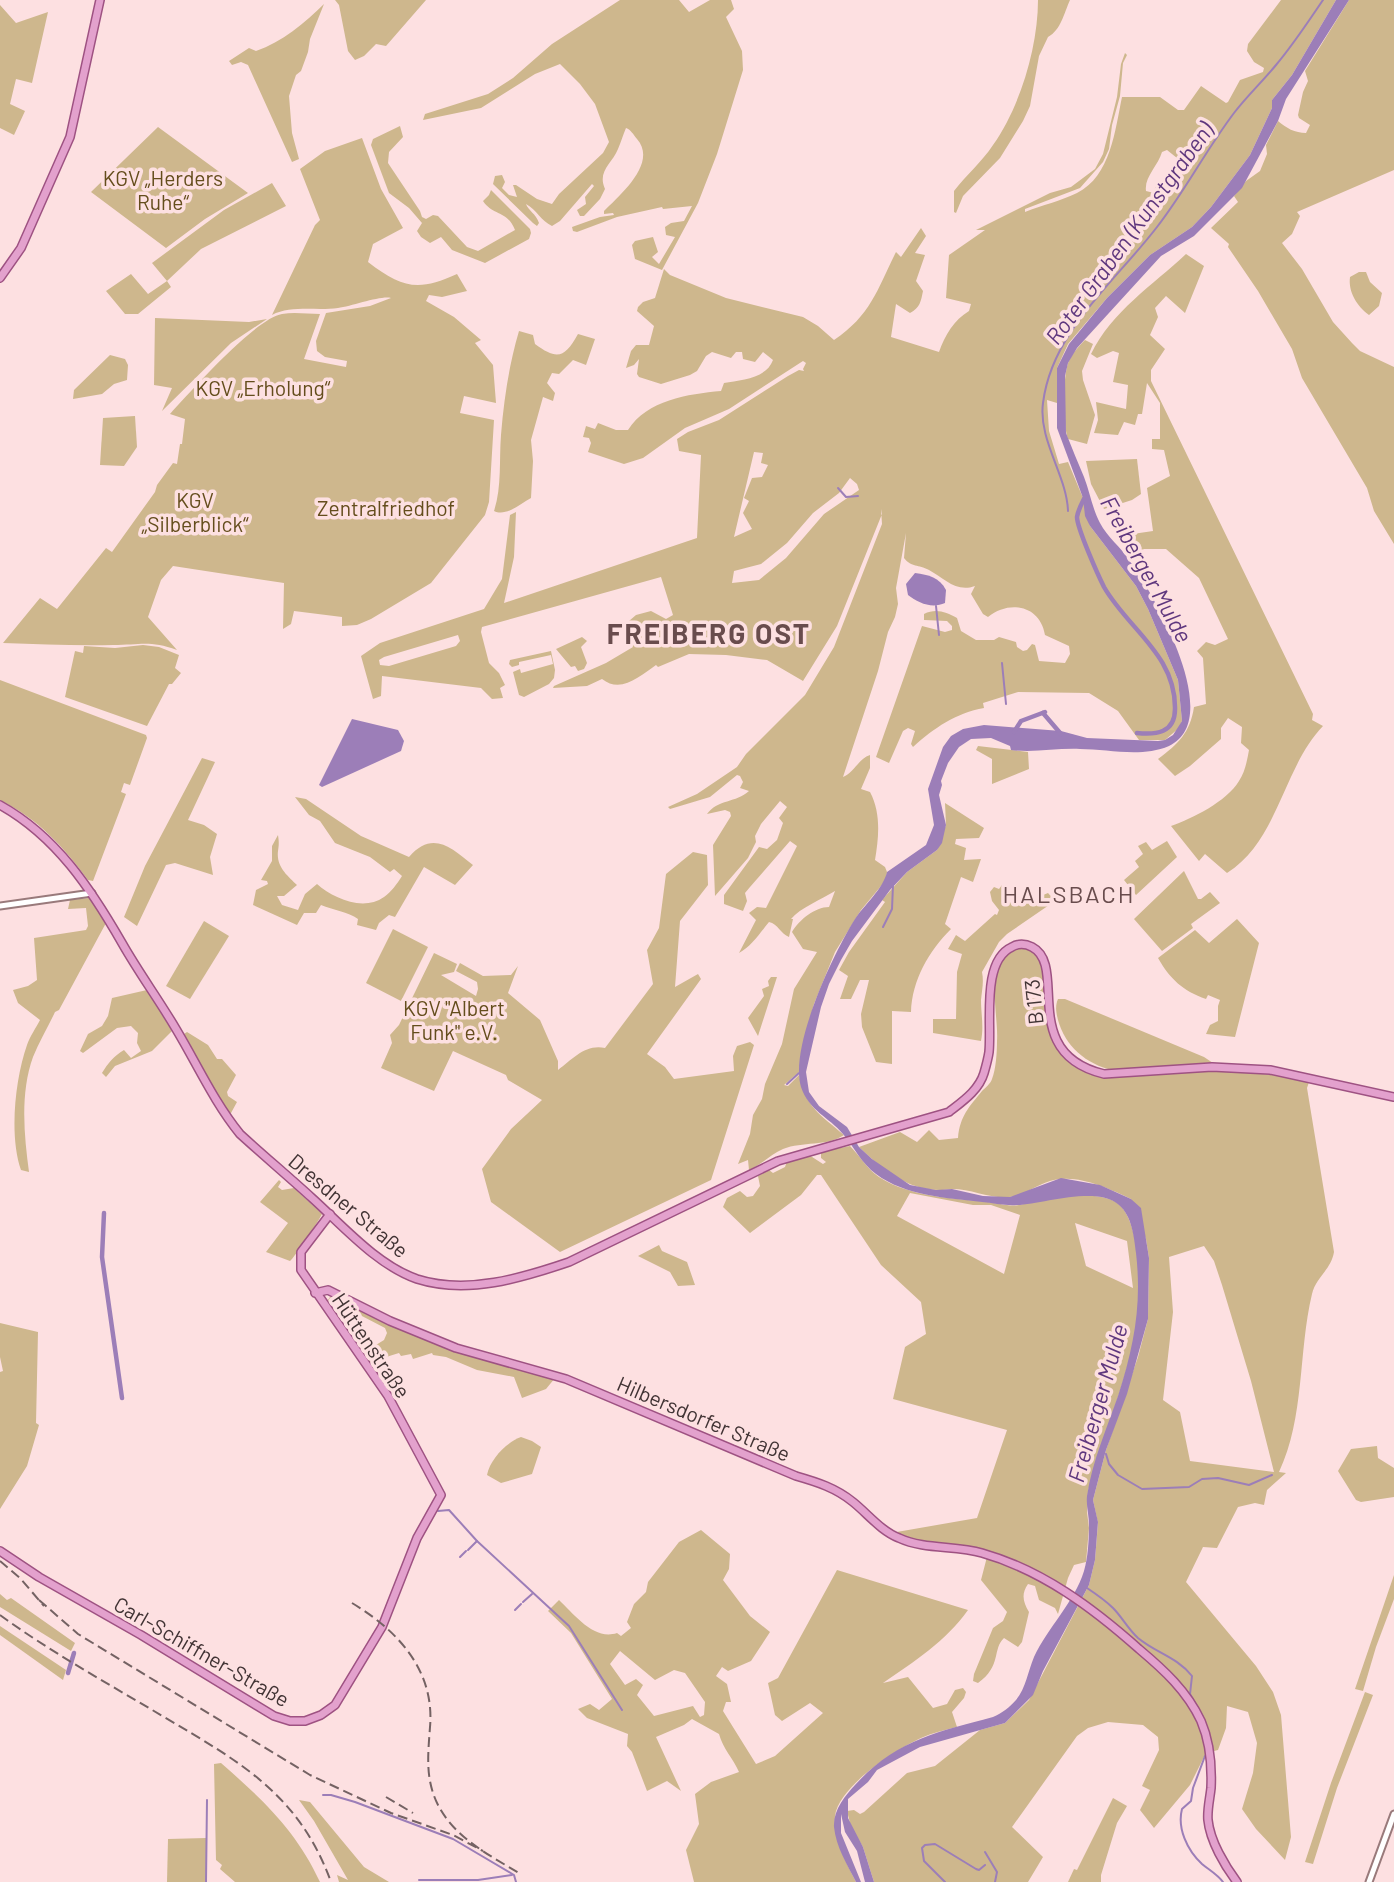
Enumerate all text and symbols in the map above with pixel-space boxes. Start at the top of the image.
water label: Roter Graben (Kunstgraben) [1039,115,1220,350]
park label: KGV „Herders Ruhe“ [103,165,223,214]
park label: KGV „Erholung“ [196,375,331,400]
park label: KGV „Silberblick“ [141,487,249,536]
water label: Freiberger Mulde [1095,491,1199,647]
park label: Zentralfriedhof [317,495,455,520]
district label: FREIBERG OST [607,616,811,650]
district label: HALSBACH [1002,879,1136,908]
street label: B 173 [1018,978,1048,1026]
park label: KGV "Albert Funk" e.V. [403,995,505,1044]
street label: Dresdner Straße [284,1148,414,1262]
street label: Hüttenstraße [328,1288,416,1402]
water label: Freiberger Mulde [1061,1321,1133,1485]
street label: Hilbersdorfer Straße [614,1370,794,1466]
street label: Carl-Schiffner-Straße [110,1591,294,1711]

